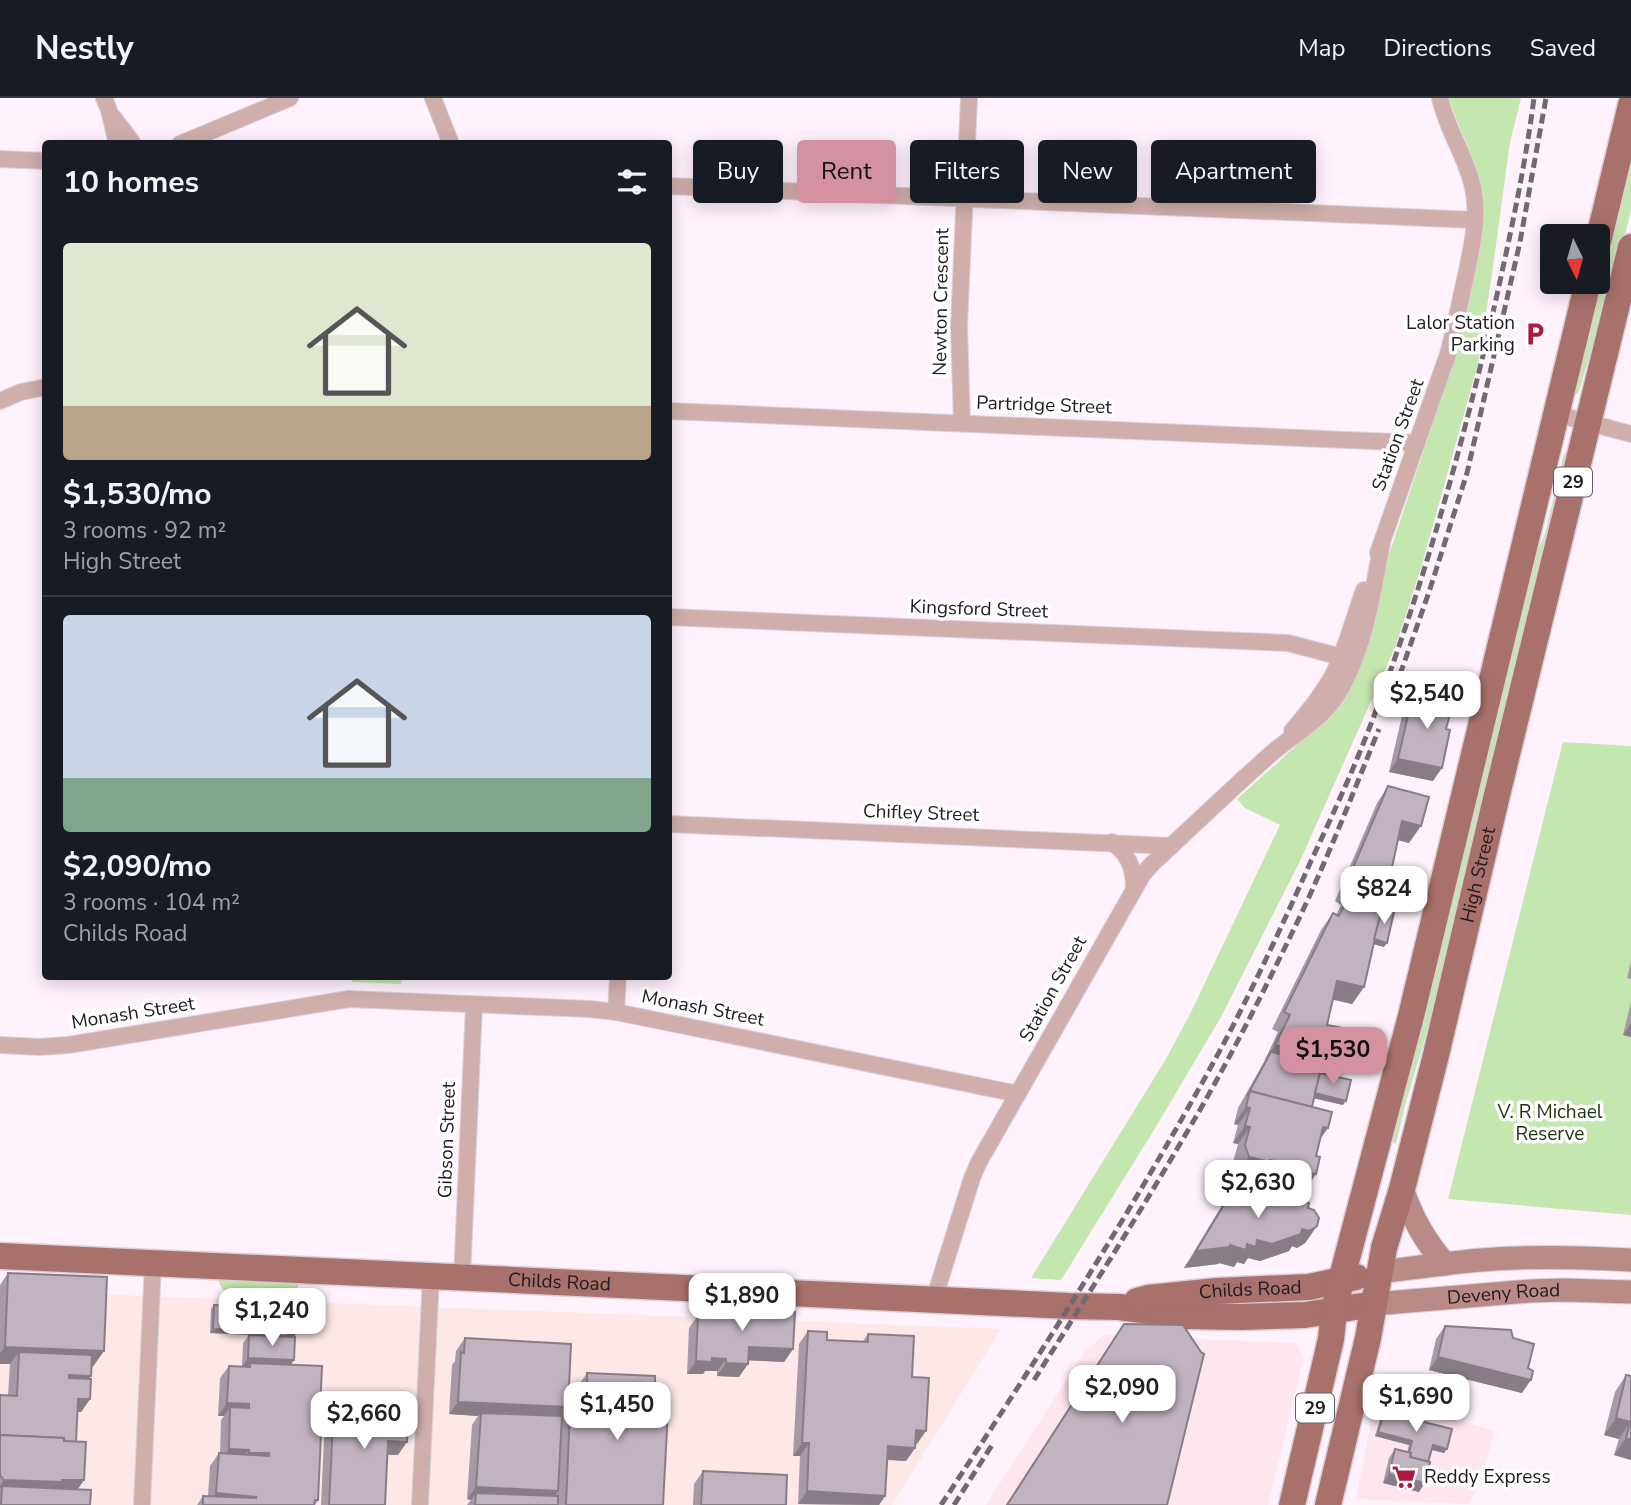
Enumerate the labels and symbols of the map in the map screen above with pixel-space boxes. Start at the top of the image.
north arrow [1540,224,1610,294]
street label: Newton Crescent [927,228,955,376]
place label: Lalor Station Parking [1406,310,1515,358]
parking icon: Lalor Station Parking [1521,320,1549,348]
street label: Station Street [1366,375,1430,495]
street label: Partridge Street [976,390,1113,420]
road number: 29 [1554,468,1592,496]
street label: Kingsford Street [909,594,1049,624]
pin: $2,540 [1370,672,1484,731]
street label: Chifley Street [862,798,980,828]
street label: High Street [1454,824,1502,925]
pin: $824 [1343,866,1425,926]
street label: Station Street [1013,931,1093,1047]
street label: Monash Street [639,983,767,1033]
street label: Monash Street [70,990,197,1036]
pin: $1,530 [1276,1028,1390,1087]
street label: Gibson Street [432,1081,462,1199]
park label: V. R Michael Reserve [1497,1099,1603,1147]
pin: $2,630 [1201,1160,1315,1220]
street label: Childs Road [507,1267,611,1298]
pin: $1,890 [685,1274,799,1333]
street label: Childs Road [1198,1274,1302,1306]
street label: Deveny Road [1446,1277,1561,1311]
pin: $1,240 [215,1288,329,1348]
pin: $2,090 [1065,1366,1179,1425]
pin: $1,690 [1359,1374,1473,1434]
pin: $1,450 [560,1382,674,1442]
pin: $2,660 [307,1392,421,1451]
road number: 29 [1296,1394,1334,1422]
supermarket icon: Reddy Express [1390,1463,1418,1491]
place label: Reddy Express [1424,1464,1551,1490]

